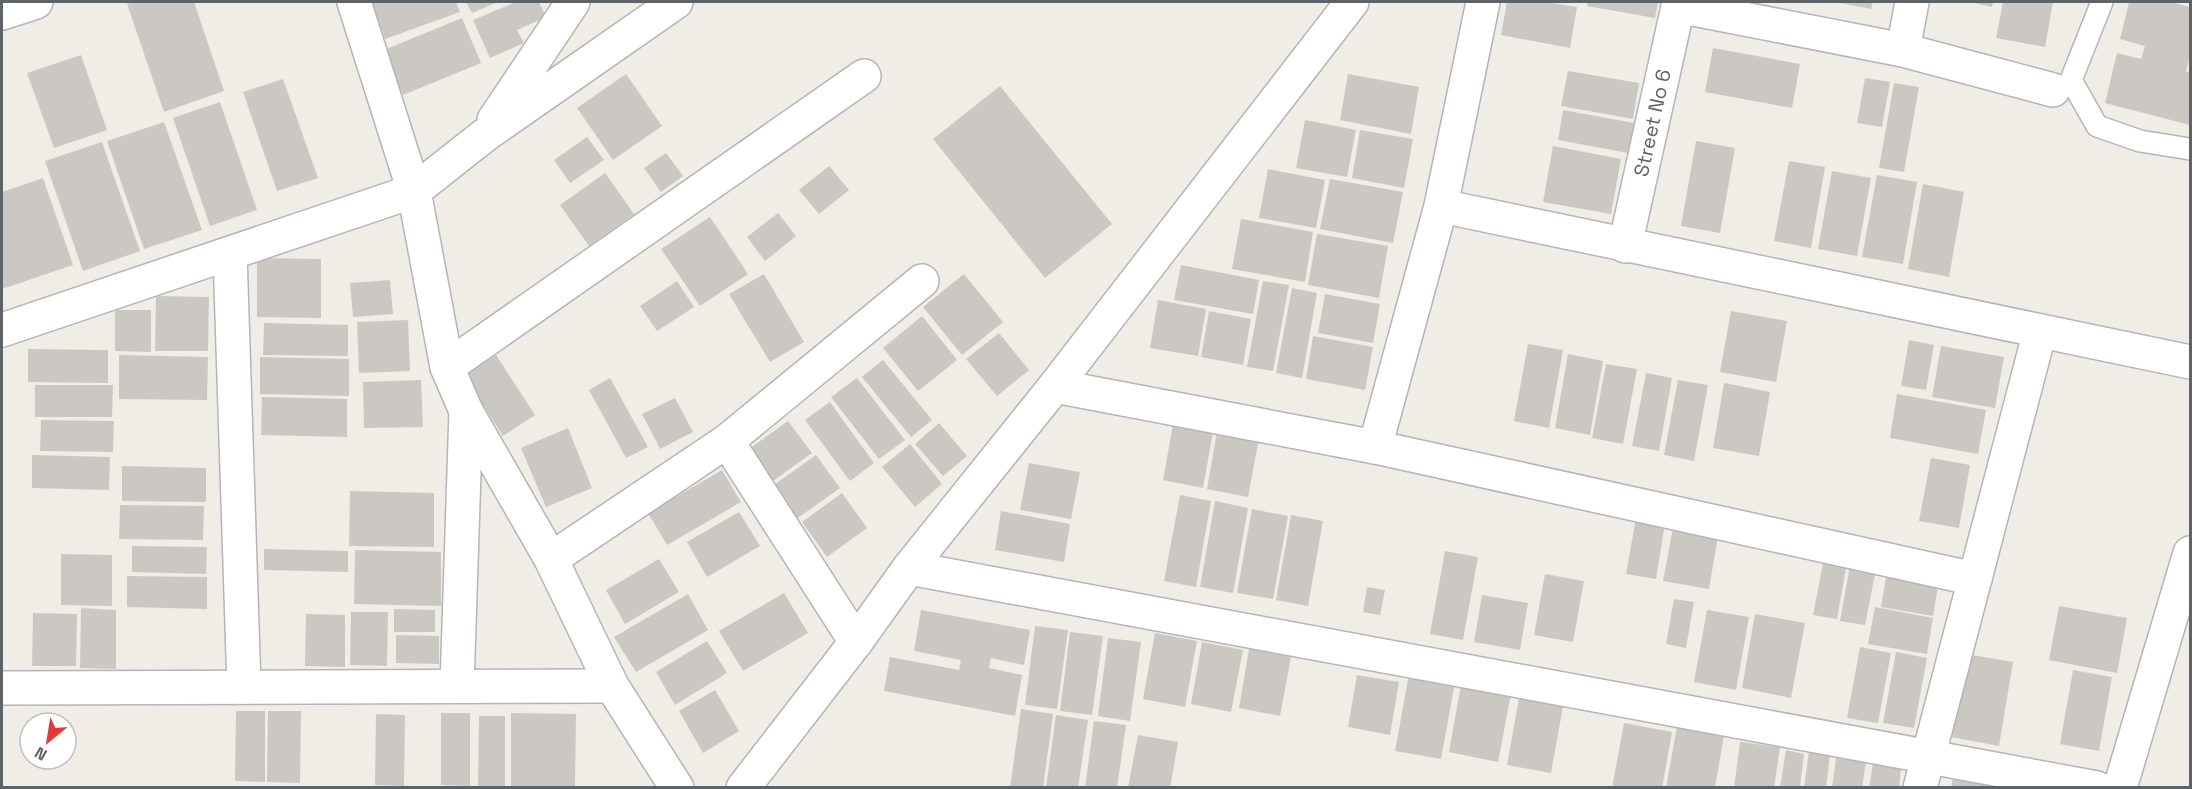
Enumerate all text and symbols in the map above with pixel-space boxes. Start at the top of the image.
street label: Street No 6 [1628,67,1677,179]
north arrow [18,711,78,771]
text: N [31,742,51,765]

